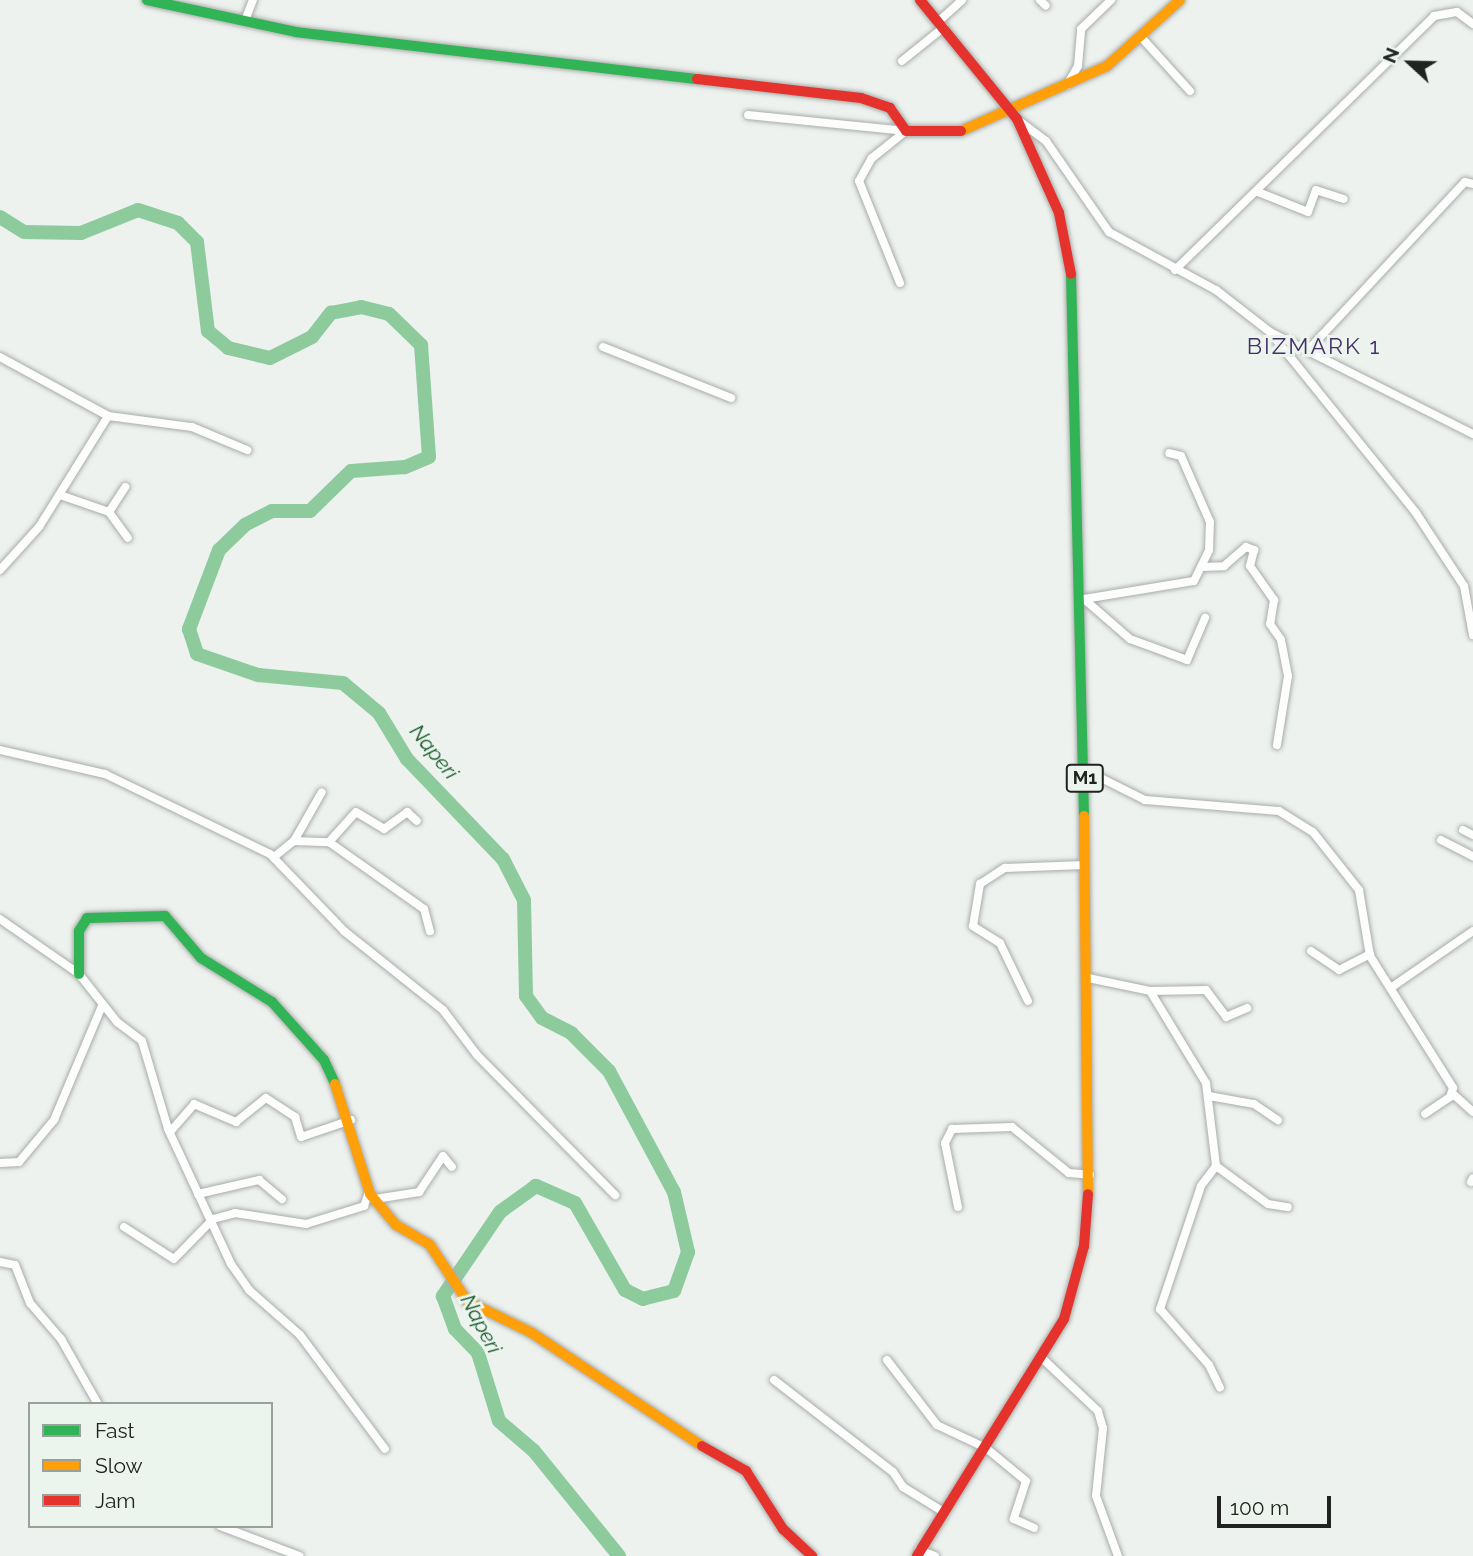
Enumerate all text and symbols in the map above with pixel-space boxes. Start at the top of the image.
north arrow [1375,28,1445,98]
text: N [1378,44,1403,66]
district label: BIZMARK 1 [1248,332,1380,360]
water label: Naperi [404,719,464,785]
road number: M1 [1066,764,1104,792]
water label: Naperi [455,1290,507,1358]
legend [28,1402,273,1528]
text: Fast [95,1418,135,1443]
text: Slow [95,1453,143,1478]
scale bar [1221,1482,1335,1526]
text: Jam [95,1488,136,1513]
text: 100 m [1230,1495,1289,1520]

